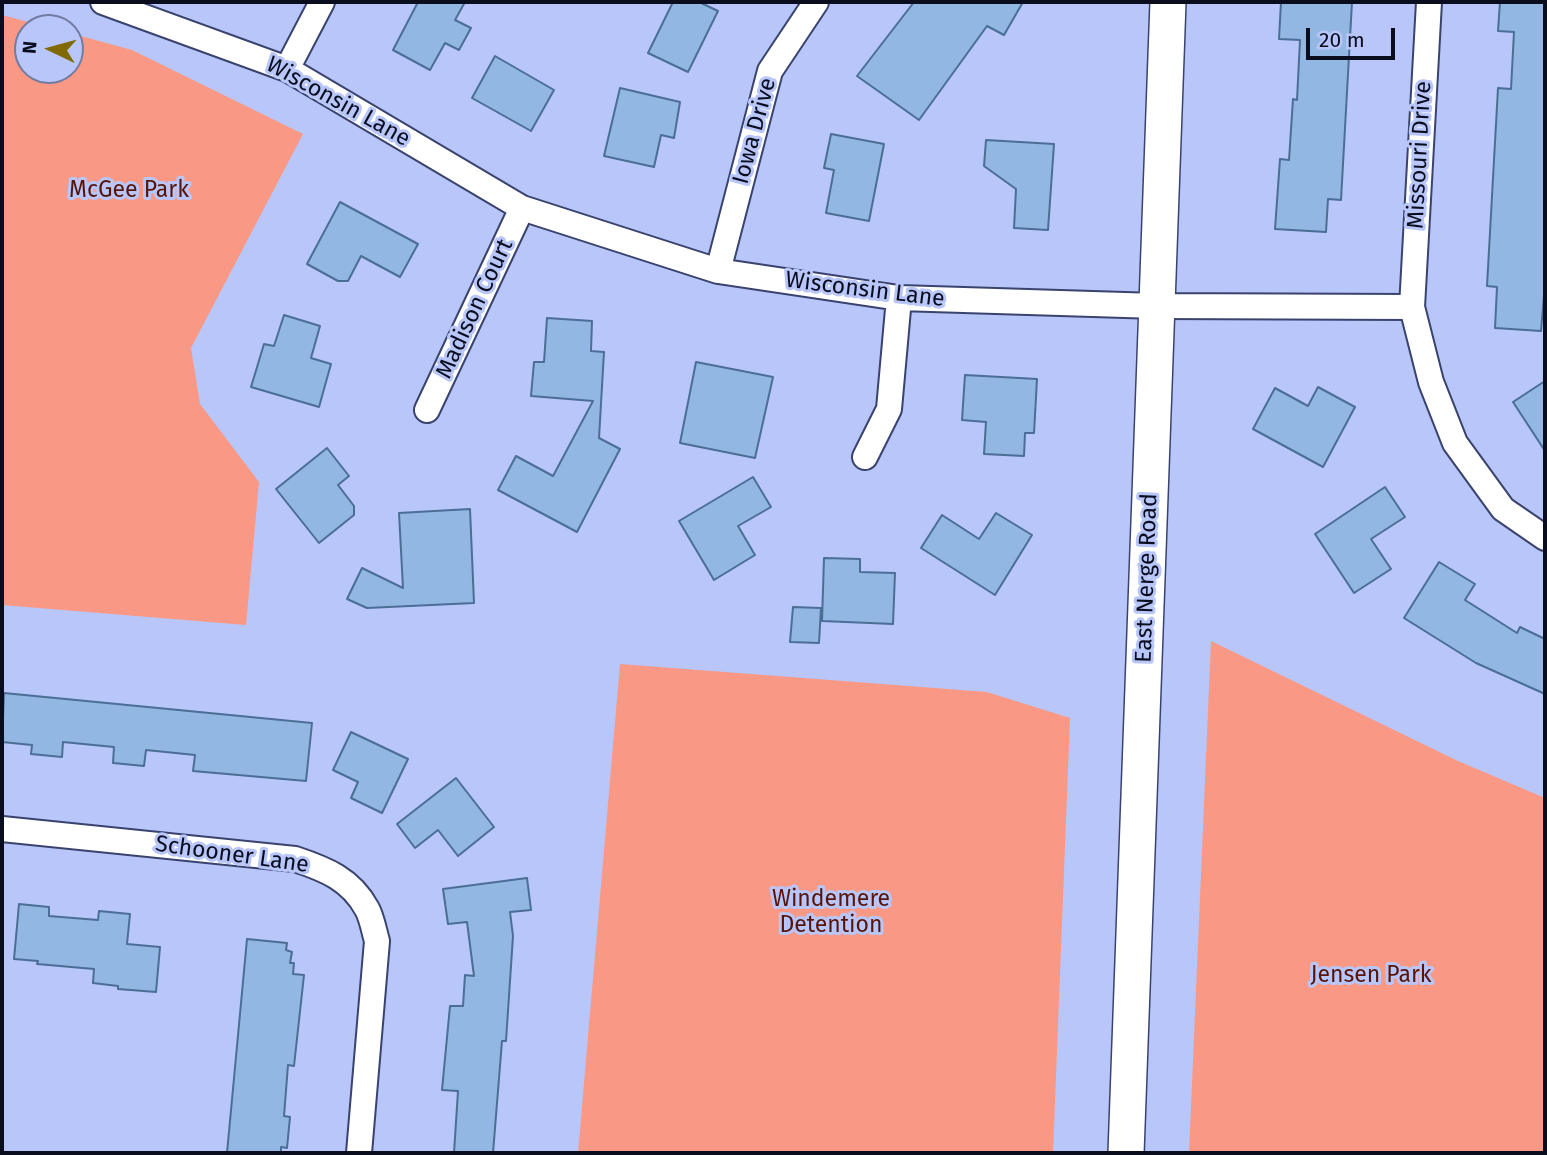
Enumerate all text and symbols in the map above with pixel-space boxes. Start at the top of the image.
north arrow [14,14,84,84]
scale bar [1309,14,1398,58]
text: 20 m [1319,27,1365,53]
text: N [18,40,42,55]
street label: Wisconsin Lane [261,51,415,153]
street label: Iowa Drive [728,75,782,187]
street label: Missouri Drive [1402,80,1438,230]
park label: McGee Park [69,177,189,205]
street label: Madison Court [431,235,519,383]
street label: Wisconsin Lane [784,267,946,313]
street label: East Nerge Road [1130,493,1164,663]
street label: Schooner Lane [154,831,310,879]
park label: Windemere Detention [772,886,890,940]
park label: Jensen Park [1310,962,1432,990]

